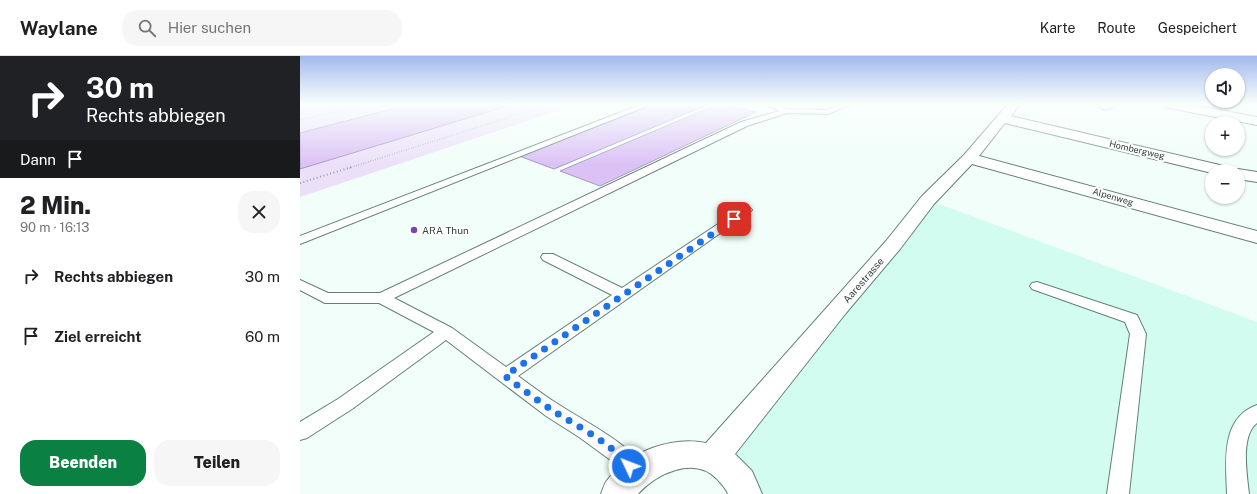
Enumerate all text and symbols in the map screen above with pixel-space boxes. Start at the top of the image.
search box [122,10,402,46]
text: Waylane [20,17,98,39]
icon: search [136,17,158,39]
text: Hier suchen [168,19,251,36]
text: Karte [1040,20,1075,36]
text: Route [1097,20,1136,36]
text: Gespeichert [1158,20,1237,36]
map controls [1205,68,1245,204]
button: sound [1205,68,1245,108]
text: 30 m [86,71,154,104]
icon: right [20,72,72,124]
text: Rechts abbiegen [86,105,226,126]
button: + [1205,116,1245,156]
street label: Hombergweg [1108,138,1166,161]
icon: arrive [64,148,86,170]
text: Dann [20,151,56,168]
button: − [1205,164,1245,204]
street label: Alpenweg [1091,185,1135,208]
text: 2 Min. [20,191,91,219]
button: close [238,191,280,233]
pin [717,202,751,236]
icon: arrive [723,208,745,230]
text: 90 m · 16:13 [20,220,89,235]
place label: ARA Thun [422,224,469,236]
marker: ARA Thun [409,225,419,235]
street label: Aarestrasse [840,255,886,305]
icon: right [20,265,42,287]
text: Rechts abbiegen [54,268,173,285]
text: 30 m [245,268,280,285]
icon: arrive [20,325,42,347]
text: Ziel erreicht [54,328,141,345]
text: 60 m [245,328,280,345]
button: Beenden [20,440,146,486]
button: Teilen [154,440,280,486]
position arrow [608,445,650,487]

